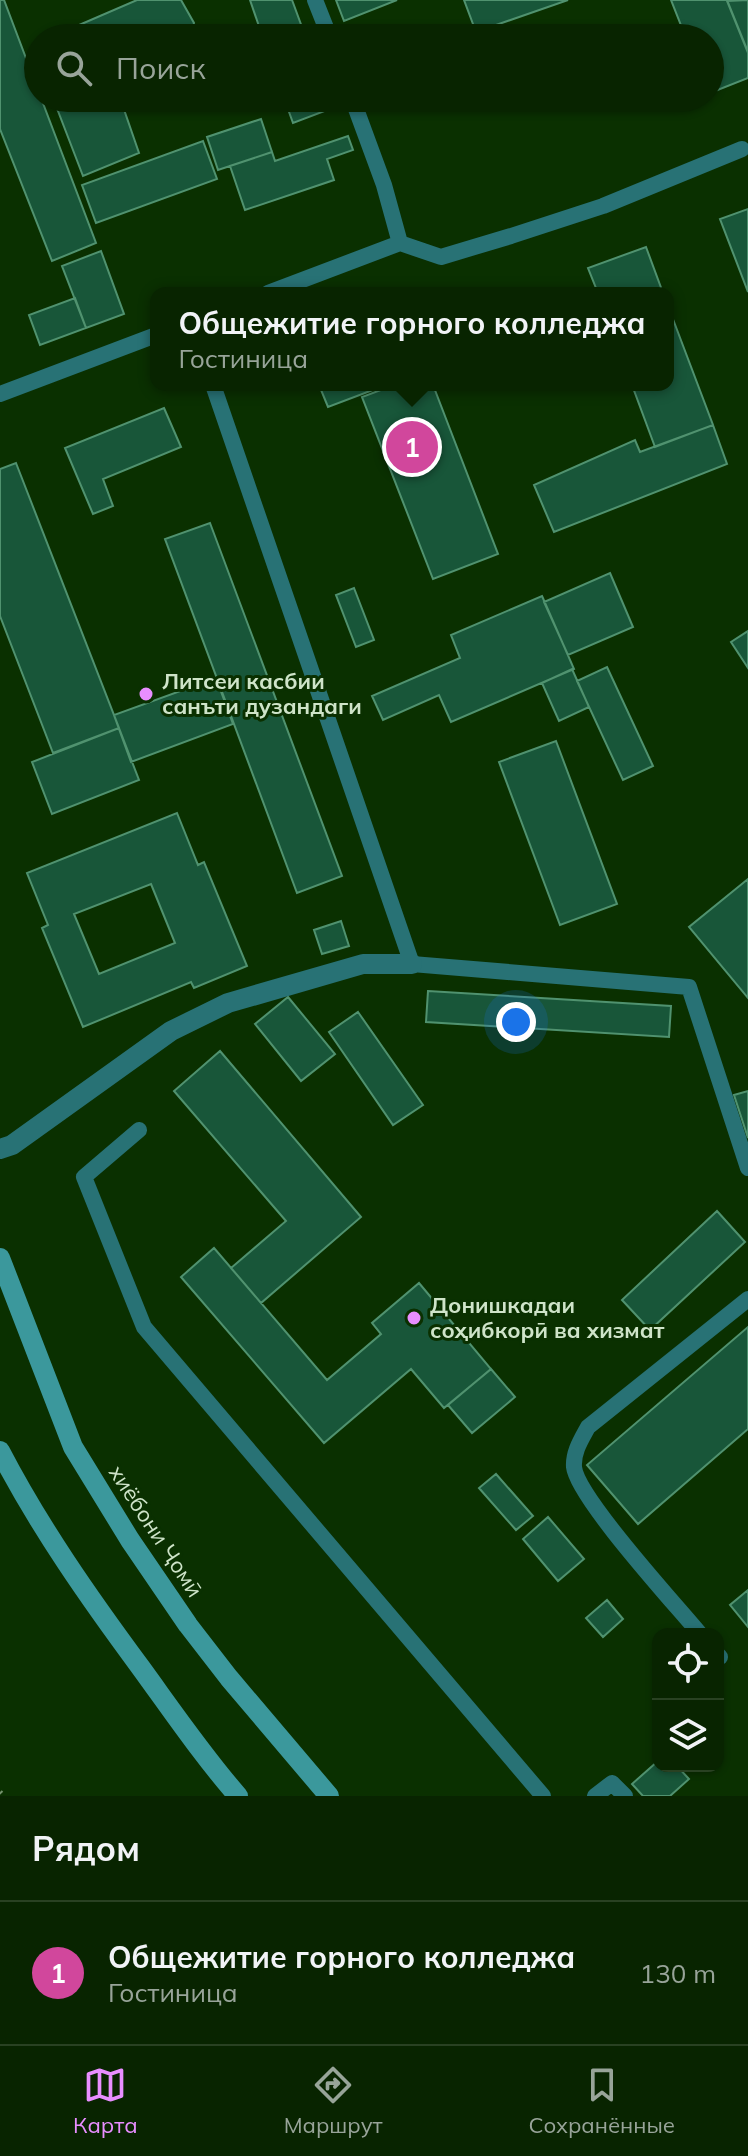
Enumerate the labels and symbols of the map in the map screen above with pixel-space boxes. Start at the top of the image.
pin: 1 [386,417,438,477]
place label: Литсеи касбии санъти дузандаги [162,667,362,720]
marker: Литсеи касбии санъти дузандаги [137,685,155,703]
your location [496,1002,536,1042]
place label: Донишкадаи соҳибкорӣ ва хизмат [430,1291,665,1344]
marker: Донишкадаи соҳибкорӣ ва хизмат [405,1309,423,1327]
street label: хиёбони Ҷомӣ [103,1460,209,1602]

